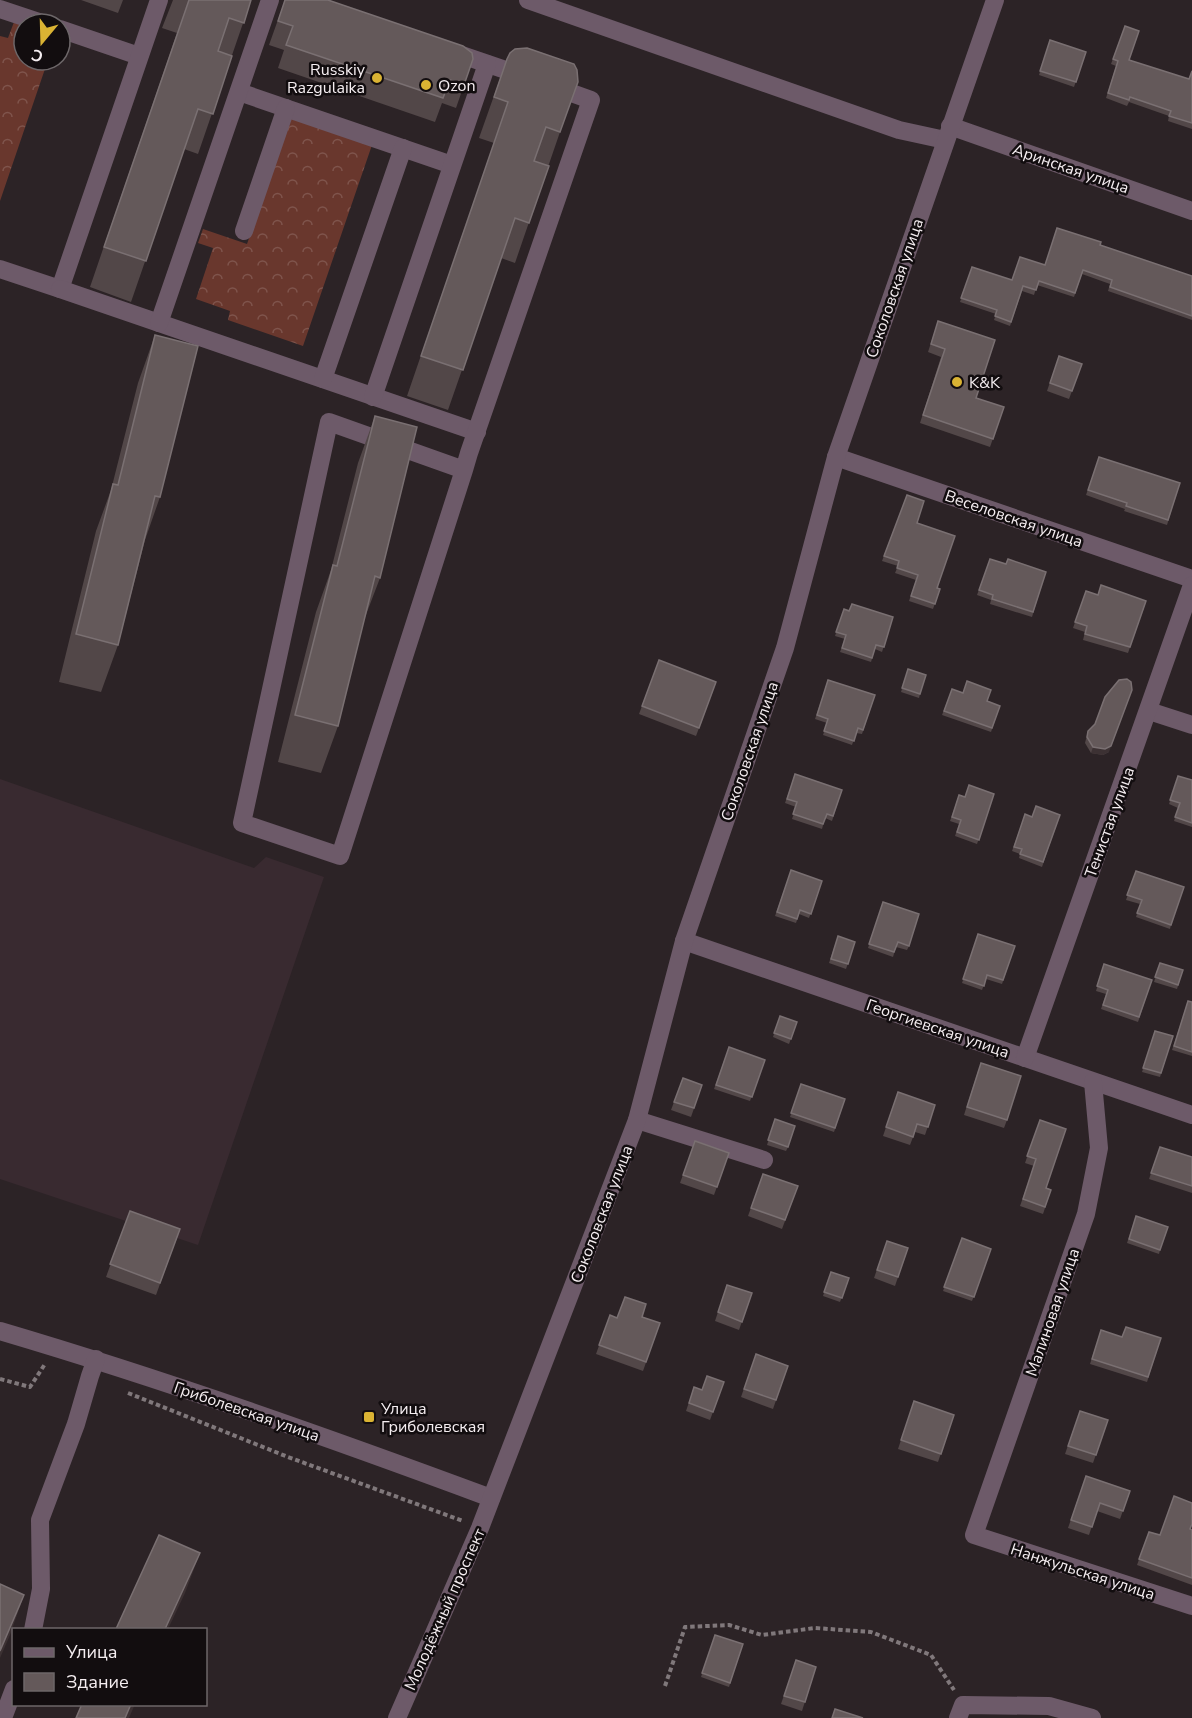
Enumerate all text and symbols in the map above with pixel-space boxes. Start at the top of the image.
north arrow [12,12,72,72]
text: С [29,43,46,67]
place label: Russkiy Razgulaika [287,59,366,99]
marker: Russkiy Razgulaika [370,71,384,85]
place label: Ozon [438,75,476,97]
marker: Ozon [419,78,433,92]
street label: Аринская улица [1009,139,1132,199]
street label: Соколовская улица [861,216,929,361]
place label: K&K [969,372,1001,394]
marker: K&K [950,375,964,389]
street label: Веселовская улица [942,485,1086,553]
street label: Соколовская улица [716,679,784,824]
street label: Тенистая улица [1080,764,1140,881]
street label: Георгиевская улица [863,994,1012,1064]
street label: Соколовская улица [566,1142,638,1286]
street label: Малиновая улица [1021,1245,1085,1379]
street label: Гриболевская улица [171,1377,322,1447]
place label: Улица Гриболевская [380,1398,485,1438]
marker: Улица Гриболевская [362,1410,376,1424]
street label: Молодёжный проспект [399,1524,491,1694]
street label: Нанжульская улица [1008,1538,1158,1606]
legend [12,1628,207,1706]
text: Улица [65,1640,117,1664]
text: Здание [66,1670,129,1694]

